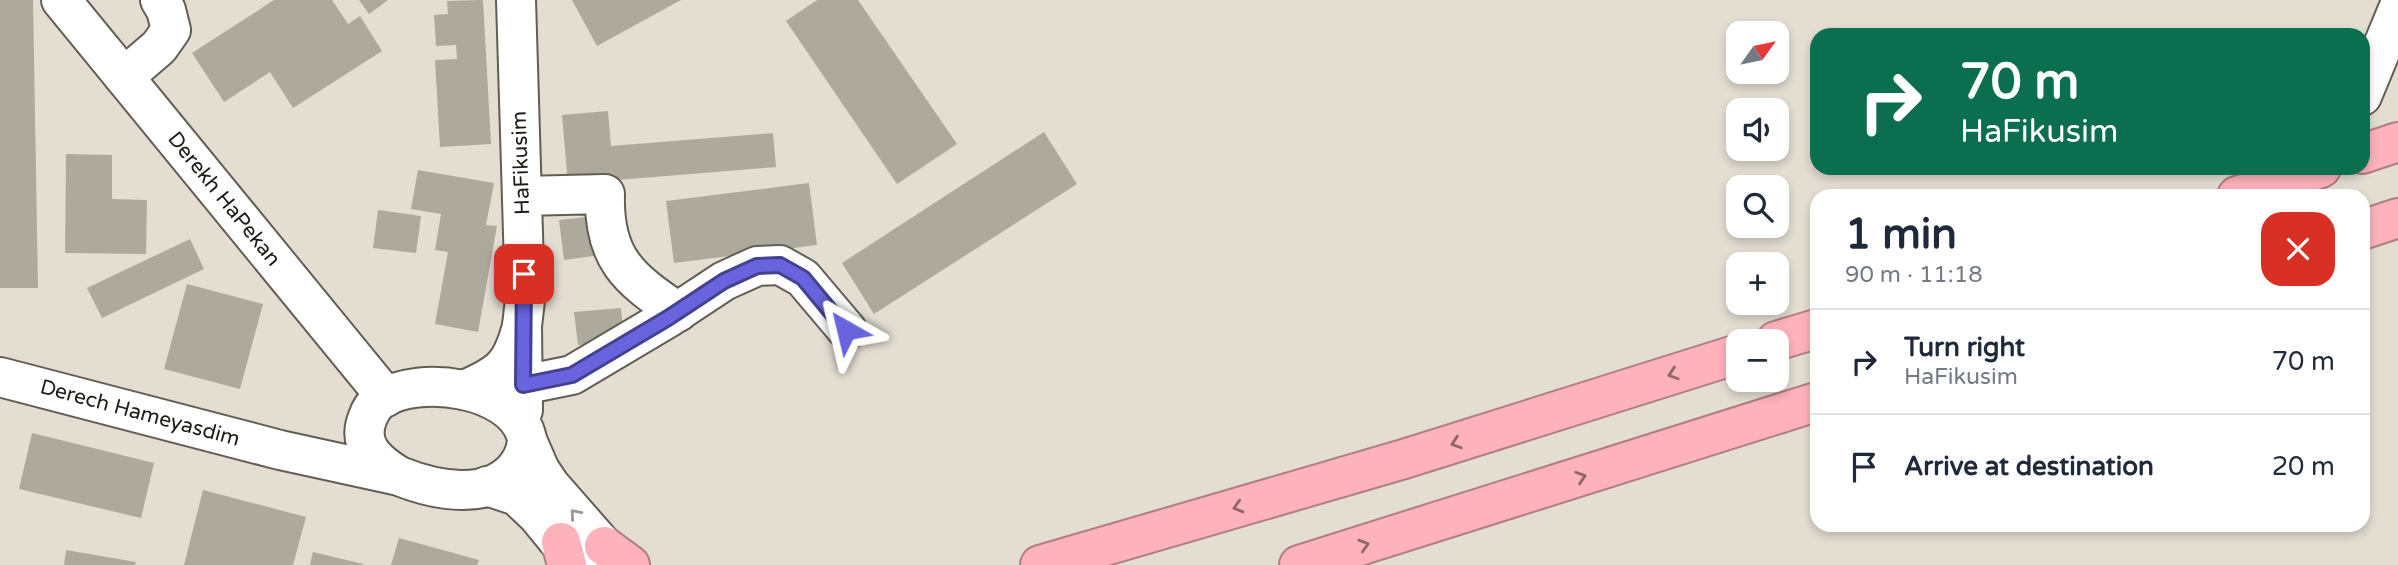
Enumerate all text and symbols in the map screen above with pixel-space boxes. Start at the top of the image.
north arrow [1726,21,1788,84]
map controls [1726,21,1789,392]
text: 70 m [1960,53,2079,112]
icon: right [1845,56,1936,147]
button: sound [1726,98,1789,161]
street label: HaFikusim [507,111,535,215]
text: HaFikusim [1960,113,2118,151]
street label: Derekh HaPekan [162,127,286,271]
button: search [1726,175,1789,238]
text: 1 min [1845,209,1957,260]
button: close [2261,212,2335,286]
pin [494,244,554,304]
button: + [1726,252,1789,315]
icon: arrive [505,255,543,293]
text: 90 m · 11:18 [1845,261,1983,289]
position arrow [809,293,883,367]
button: − [1726,329,1789,392]
text: Turn right [1904,332,2025,363]
icon: right [1845,343,1883,381]
text: 70 m [2272,346,2335,377]
text: HaFikusim [1904,363,2018,391]
one-way arrow [1667,366,1679,380]
street label: Derech Hameyasdim [37,374,243,452]
one-way arrow [1450,434,1462,449]
icon: arrive [1845,448,1883,486]
text: Arrive at destination [1904,451,2154,482]
text: 20 m [2272,451,2335,482]
one-way arrow [1574,471,1587,485]
one-way arrow [1232,499,1244,514]
one-way arrow [571,509,583,522]
one-way arrow [1357,539,1370,553]

